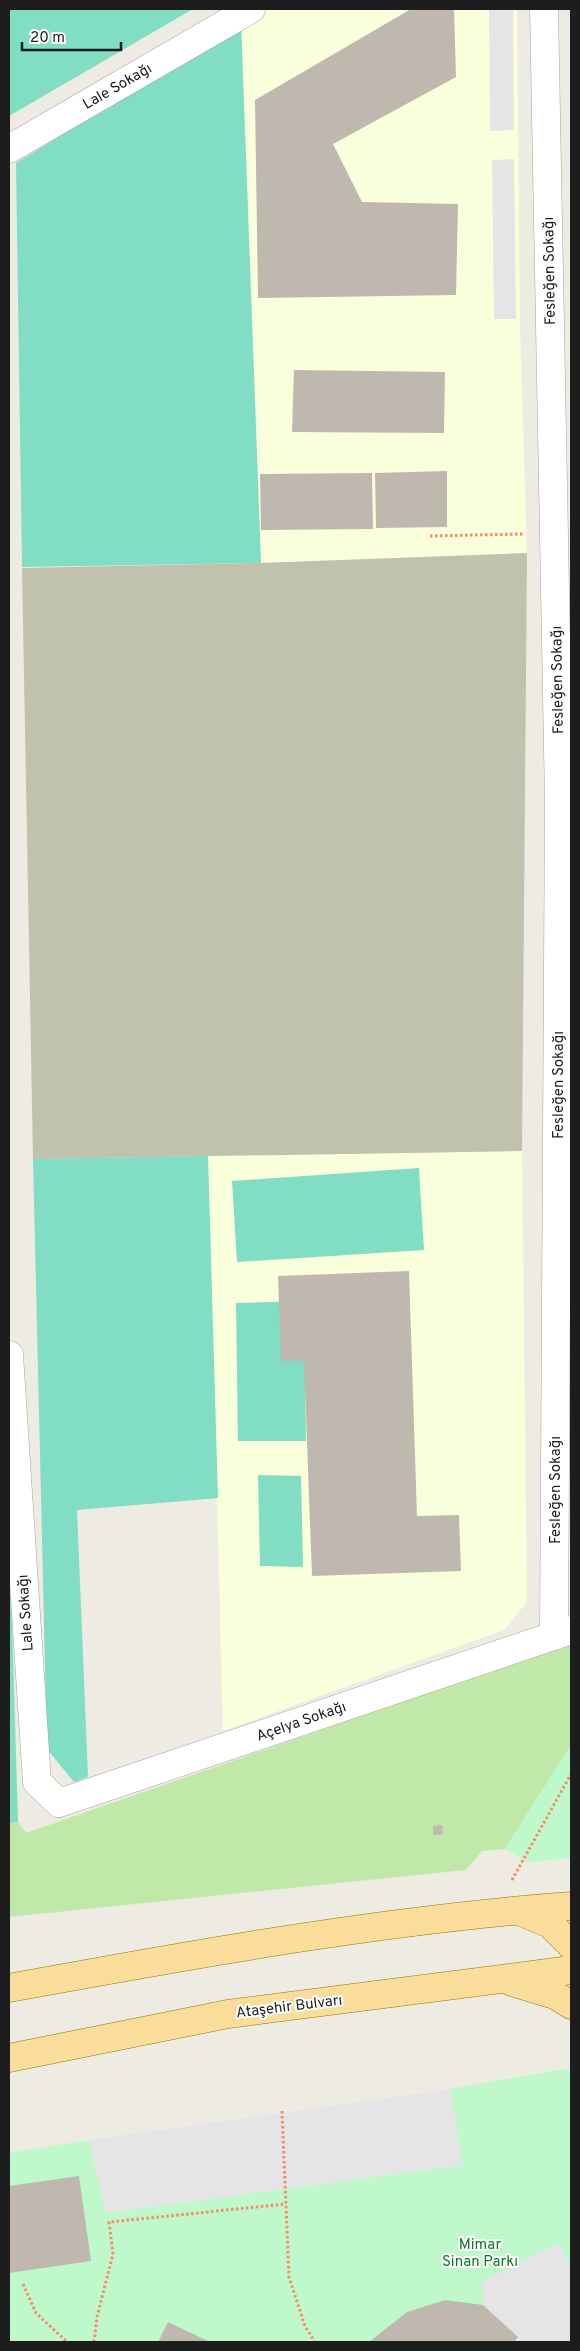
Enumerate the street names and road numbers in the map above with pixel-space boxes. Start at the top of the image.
street label: Lale Sokağı [80,60,156,115]
street label: Fesleğen Sokağı [540,217,561,325]
street label: Fesleğen Sokağı [548,626,569,734]
street label: Fesleğen Sokağı [550,1031,569,1139]
street label: Fesleğen Sokağı [547,1436,566,1544]
street label: Lale Sokağı [14,1574,39,1652]
street label: Açelya Sokağı [254,1698,349,1747]
street label: Ataşehir Bulvarı [235,1992,344,2023]

